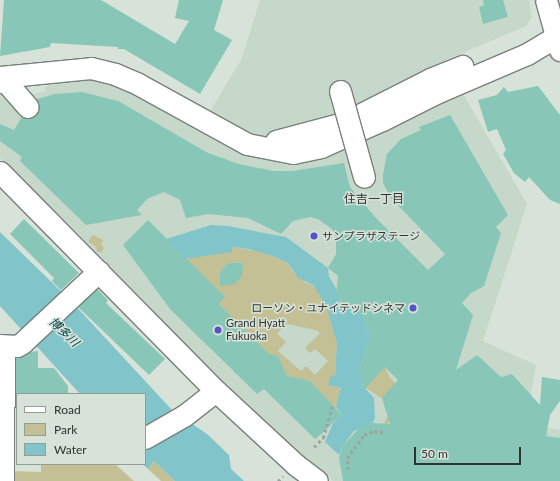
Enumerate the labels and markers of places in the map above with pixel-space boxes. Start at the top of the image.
place label: サンプラザステージ [322,229,421,243]
marker: サンプラザステージ [309,231,319,241]
place label: ローソン・ユナイテッドシネマ [251,301,405,315]
marker: ローソン・ユナイテッドシネマ [408,303,418,313]
place label: Grand Hyatt Fukuoka [226,317,285,343]
marker: Grand Hyatt Fukuoka [213,325,223,335]

